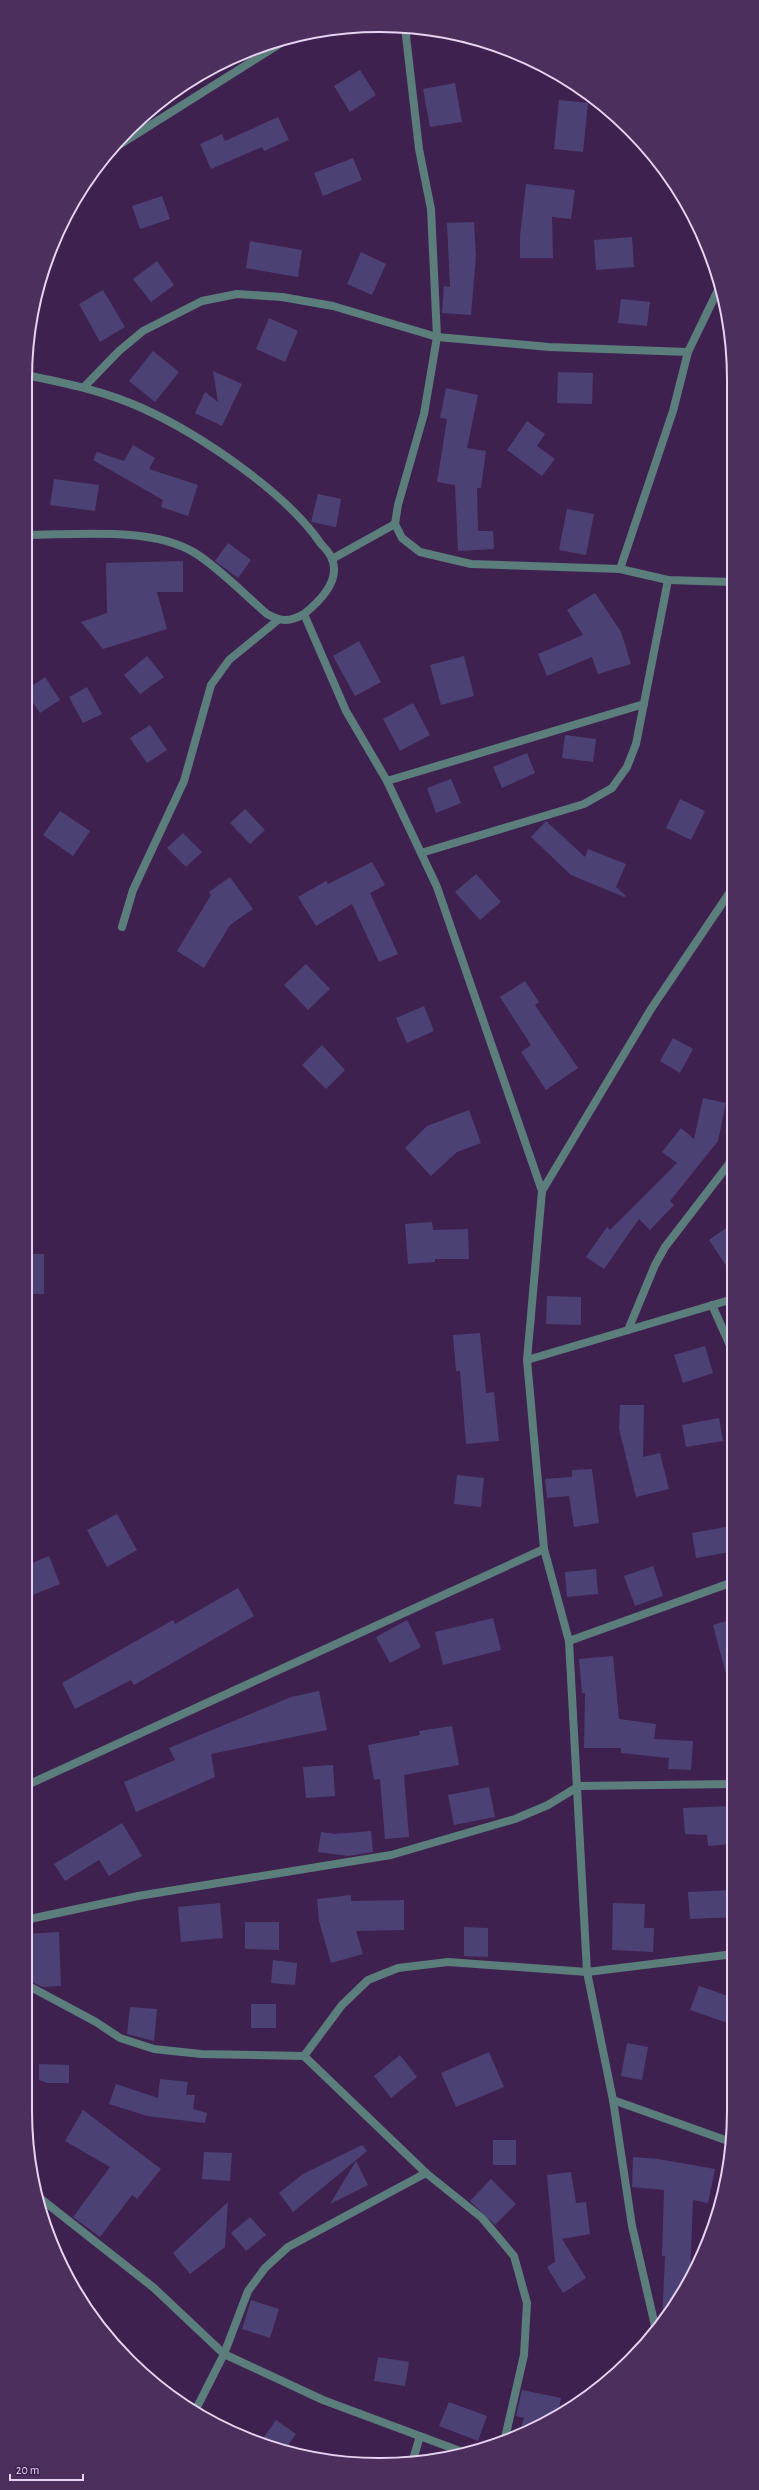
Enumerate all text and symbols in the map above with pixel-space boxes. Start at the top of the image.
scale bar [10,2456,83,2482]
text: 20 m [16,2464,39,2476]

